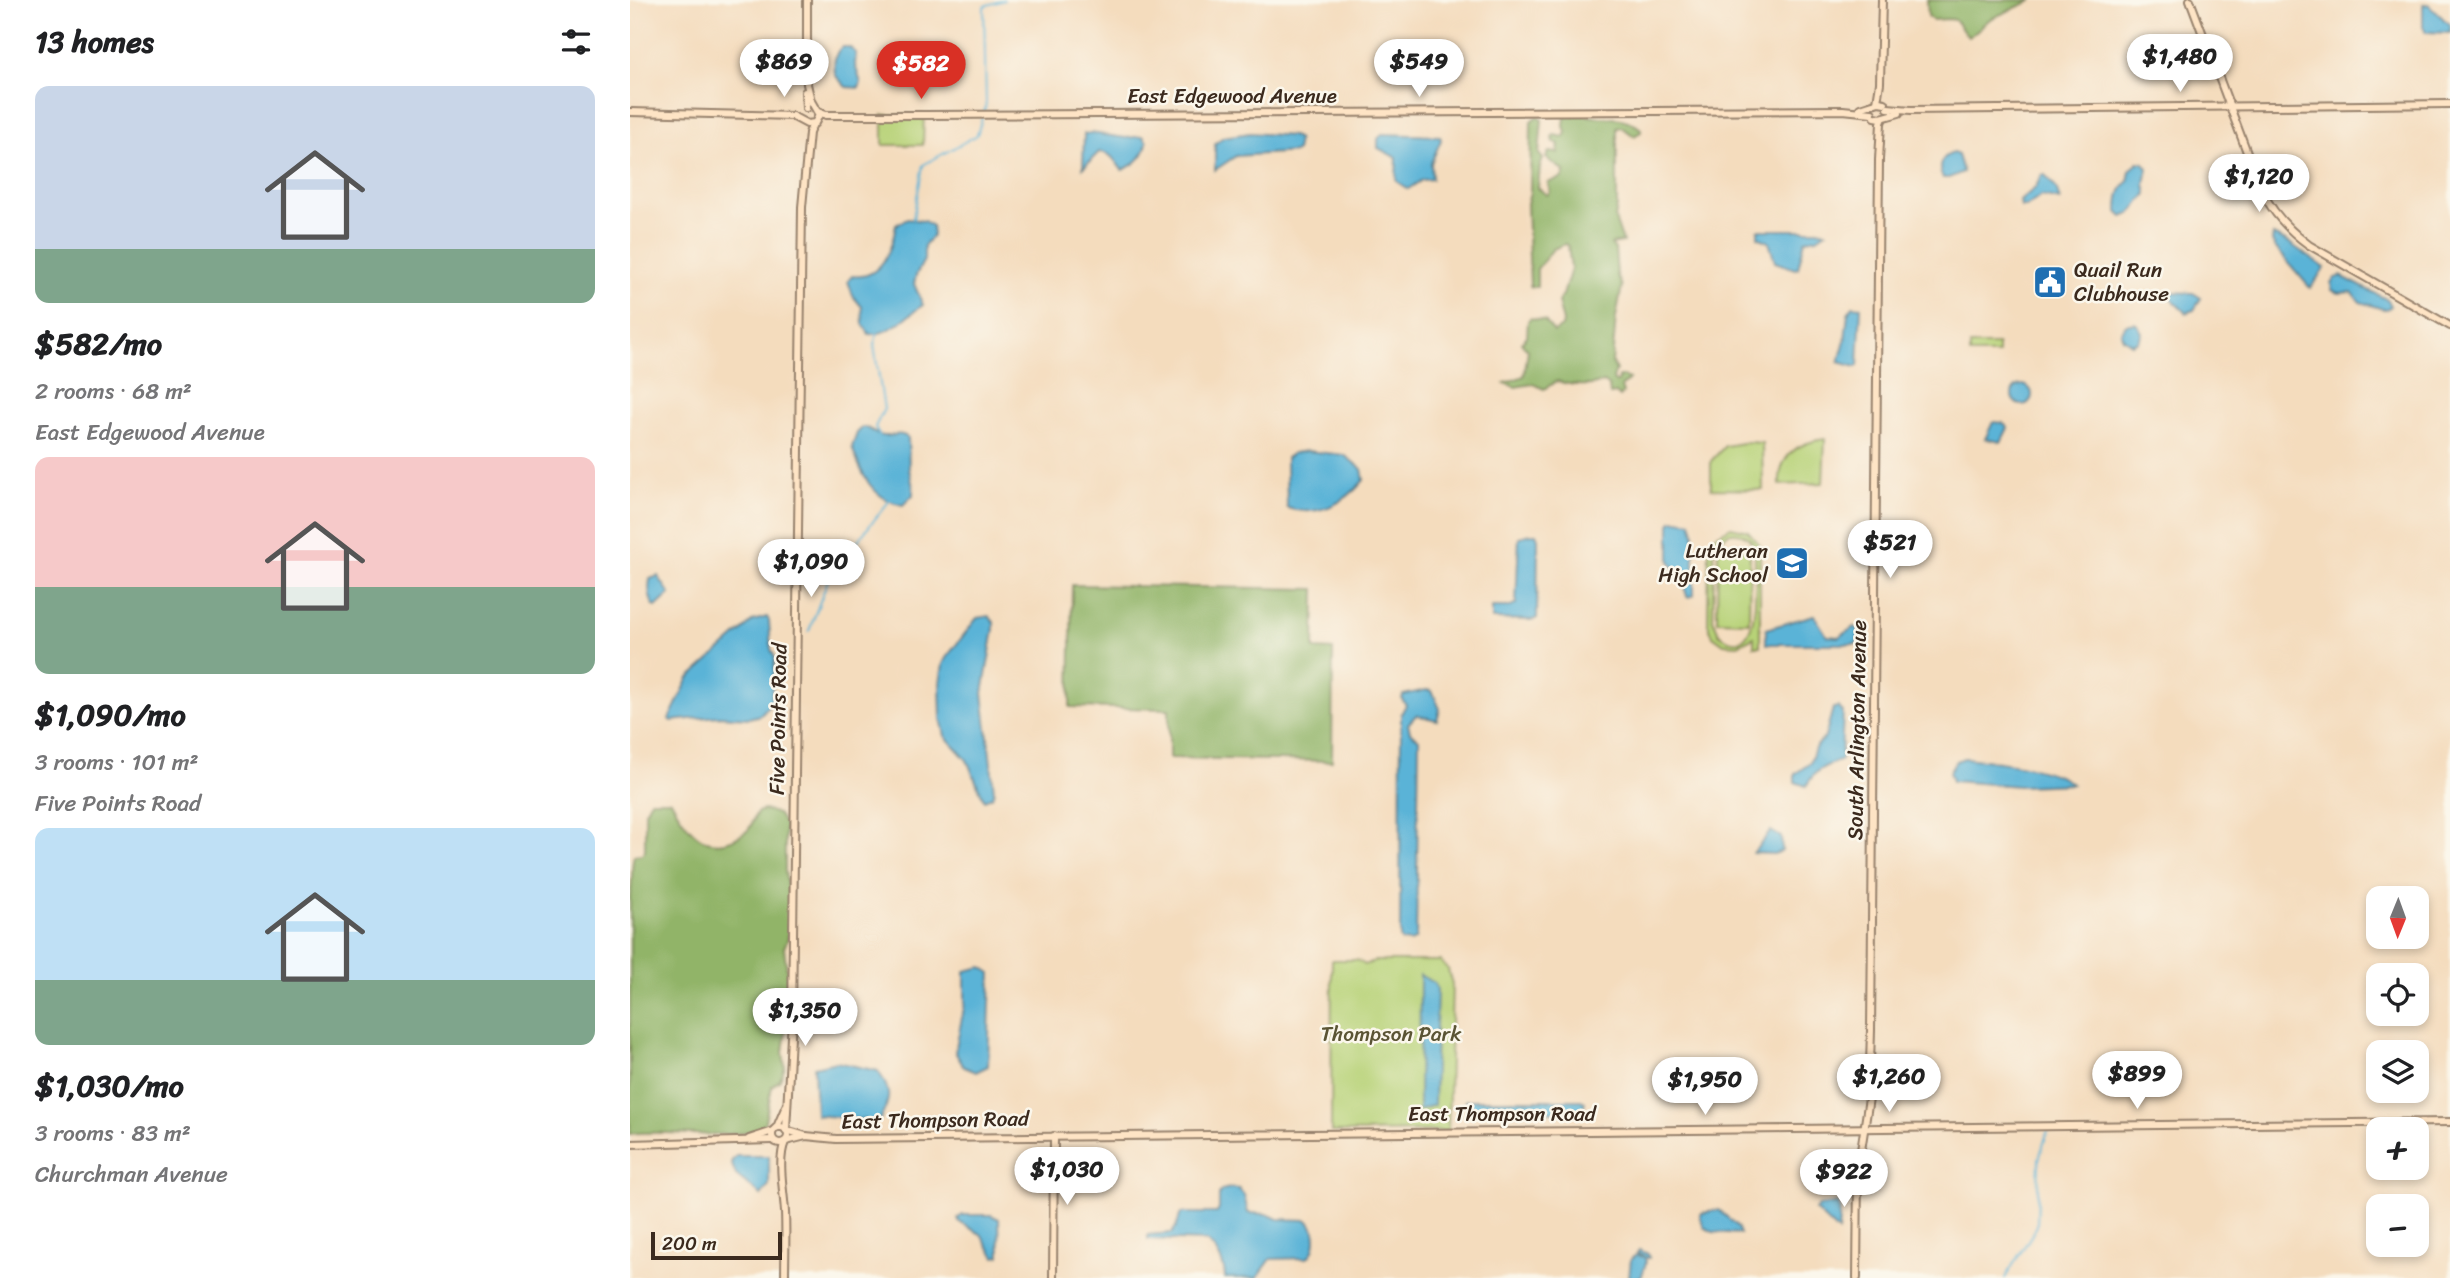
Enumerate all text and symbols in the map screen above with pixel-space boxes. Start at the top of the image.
text: 13 homes [35,15,154,69]
icon: filters [557,23,595,61]
pin: $1,480 [2123,34,2237,94]
text: $1,480 [2143,36,2217,77]
pin: $869 [743,40,825,99]
pin: $549 [1378,40,1460,99]
text: $869 [756,41,812,82]
text: $549 [1390,41,1448,82]
pin: $582 [880,42,962,101]
text: $582 [893,43,949,84]
street label: East Edgewood Avenue [1127,77,1337,115]
icon: home [252,132,378,258]
pin: $1,120 [2202,154,2316,214]
text: $1,120 [2224,156,2294,197]
place label: Quail Run Clubhouse [2074,251,2169,313]
public building icon: Quail Run Clubhouse [2031,263,2069,301]
text: $582/mo [35,317,162,371]
text: 2 rooms · 68 m² [35,371,192,412]
text: East Edgewood Avenue [35,412,265,453]
icon: home [252,503,378,629]
pin: $521 [1849,520,1931,580]
text: $521 [1864,522,1916,563]
place label: Lutheran High School [1658,532,1769,594]
pin: $1,090 [754,540,868,599]
text: $1,090 [774,541,848,582]
school or university icon: Lutheran High School [1773,544,1811,582]
street label: South Arlington Avenue [1836,619,1878,841]
street label: Five Points Road [758,641,798,795]
text: $1,090/mo [35,688,186,742]
text: 3 rooms · 101 m² [35,742,199,783]
text: Five Points Road [35,783,201,824]
icon: home [252,874,378,1000]
north arrow [2366,886,2429,948]
map controls [2366,886,2429,1257]
button: locate [2366,963,2429,1026]
pin: $1,350 [748,988,862,1048]
text: $1,350 [769,990,841,1031]
park label: Thompson Park [1321,1015,1462,1053]
button: layers [2366,1040,2429,1103]
pin: $899 [2096,1052,2178,1111]
text: $899 [2108,1053,2166,1094]
pin: $1,260 [1832,1054,1946,1114]
text: $1,260 [1853,1056,1925,1097]
pin: $1,950 [1648,1058,1762,1117]
text: $1,030/mo [35,1059,184,1113]
text: $1,950 [1668,1059,1742,1100]
street label: East Thompson Road [1408,1095,1598,1133]
street label: East Thompson Road [841,1099,1031,1141]
text: 3 rooms · 83 m² [35,1113,191,1154]
button: + [2366,1117,2429,1180]
pin: $1,030 [1010,1148,1124,1207]
text: $1,030 [1030,1149,1104,1190]
pin: $922 [1803,1150,1885,1209]
text: $922 [1816,1151,1872,1192]
text: Churchman Avenue [35,1154,228,1195]
button: − [2366,1194,2429,1257]
text: 200 m [662,1227,717,1260]
scale bar [651,1229,782,1261]

